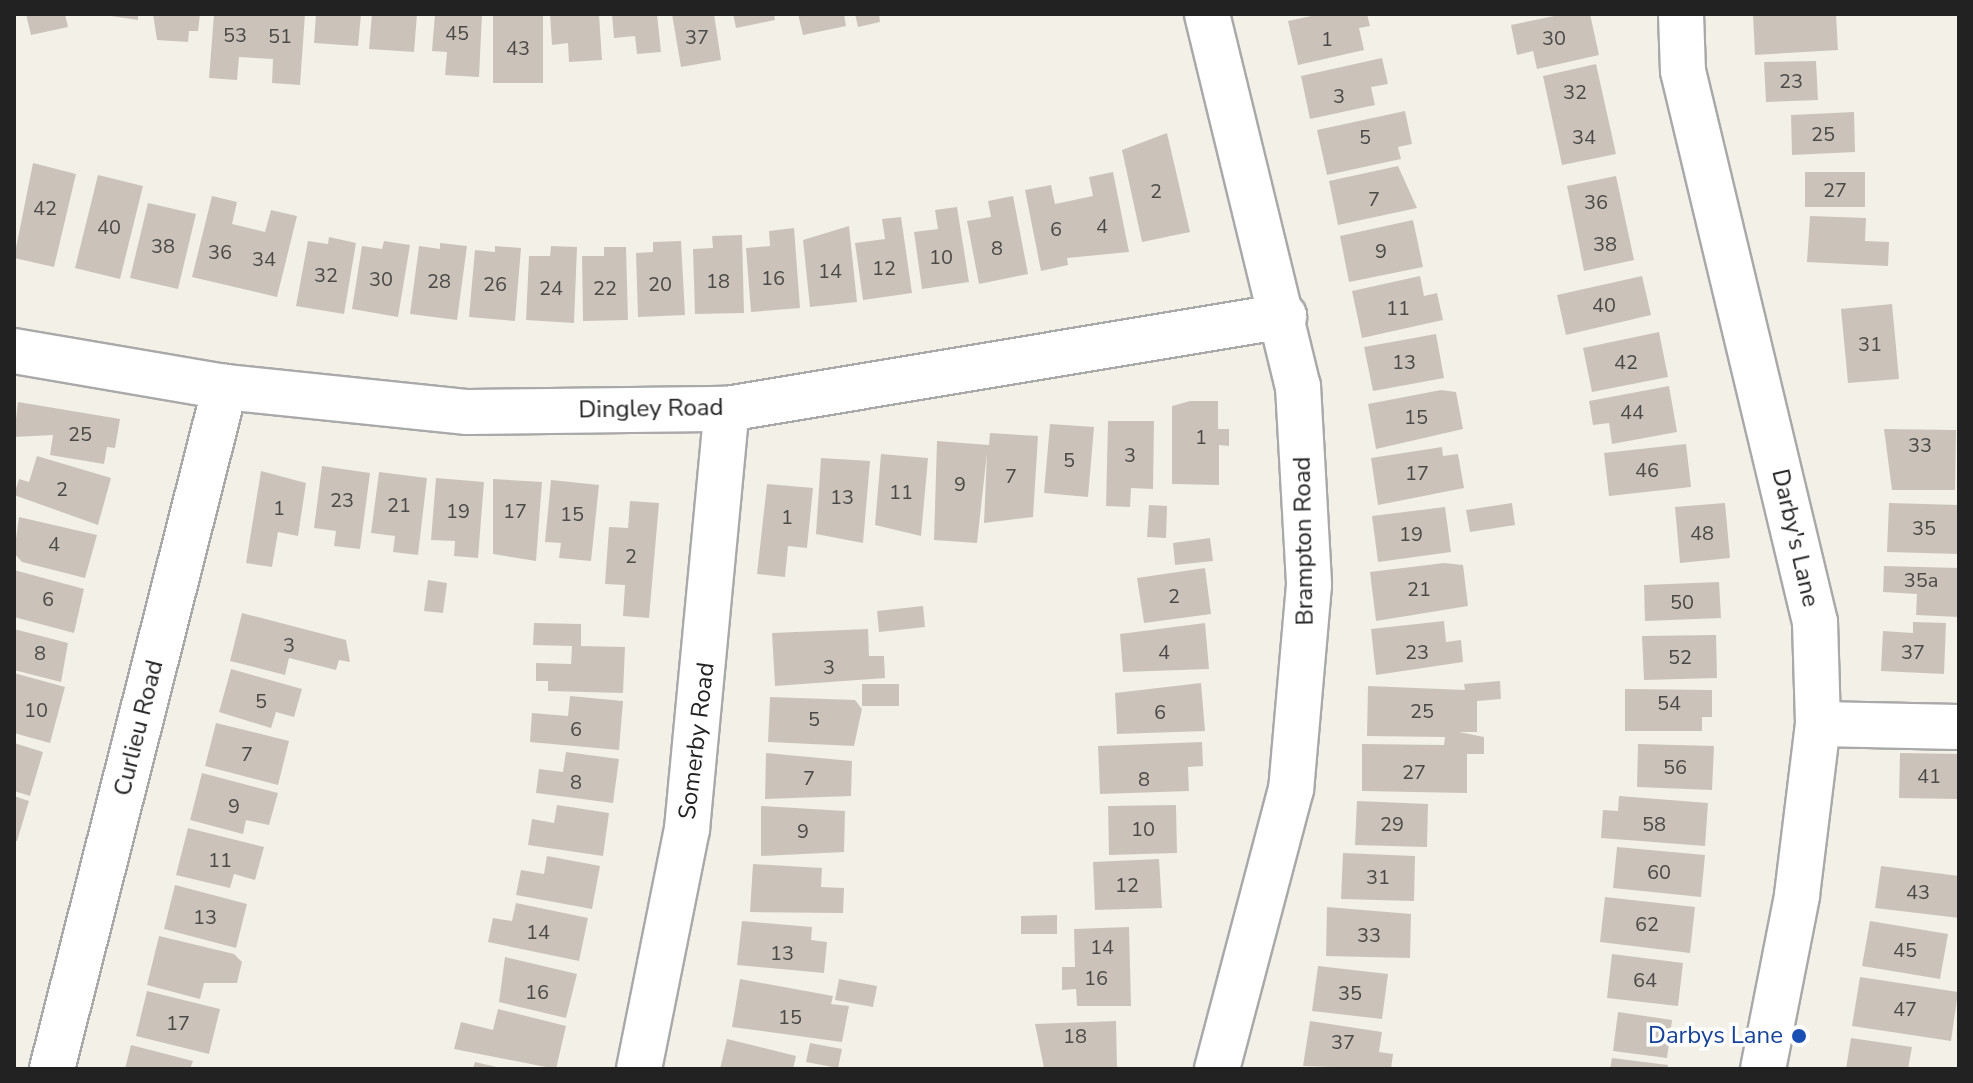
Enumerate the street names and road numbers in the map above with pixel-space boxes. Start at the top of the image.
street label: Dingley Road [578,393,724,425]
street label: Brampton Road [1288,456,1320,626]
street label: Darby's Lane [1765,466,1825,610]
street label: Curlieu Road [108,657,170,799]
street label: Somerby Road [673,661,721,821]

